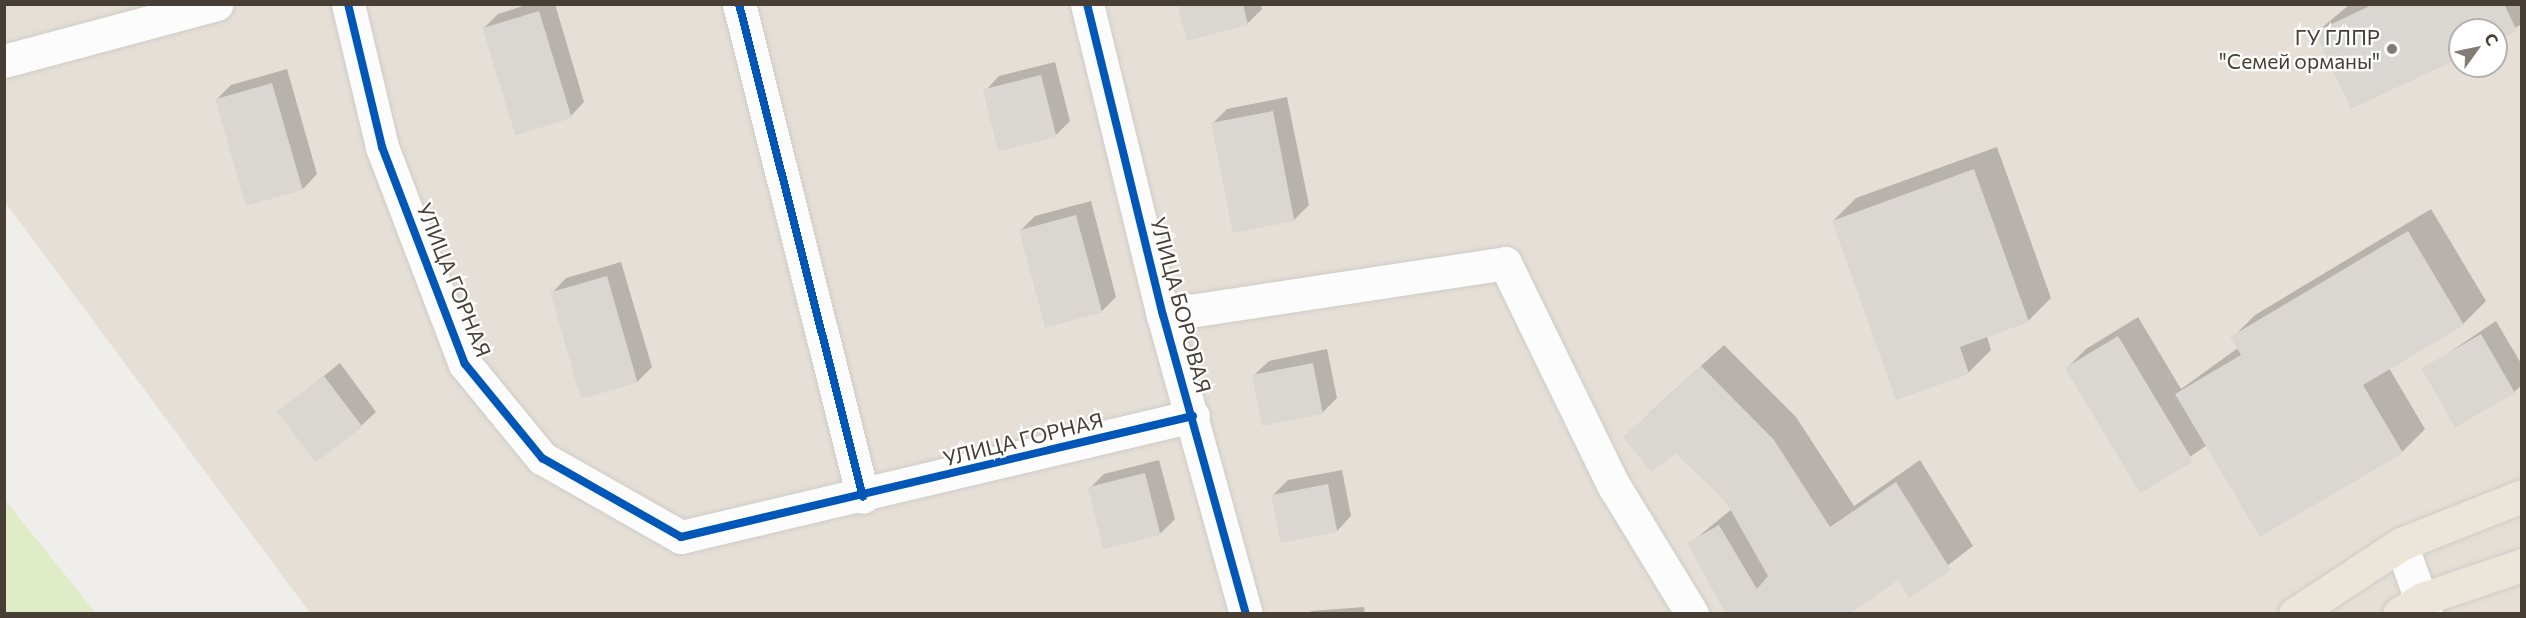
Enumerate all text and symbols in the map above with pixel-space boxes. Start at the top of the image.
north arrow [2448,18,2508,78]
place label: ГУ ГЛПР "Семей орманы" [2219,24,2380,74]
text: С [2481,29,2503,49]
marker: ГУ ГЛПР "Семей орманы" [2385,42,2399,56]
street label: УЛИЦА ГОРНАЯ [412,199,496,361]
street label: УЛИЦА БОРОВАЯ [1145,214,1217,396]
street label: УЛИЦА ГОРНАЯ [940,407,1106,471]

